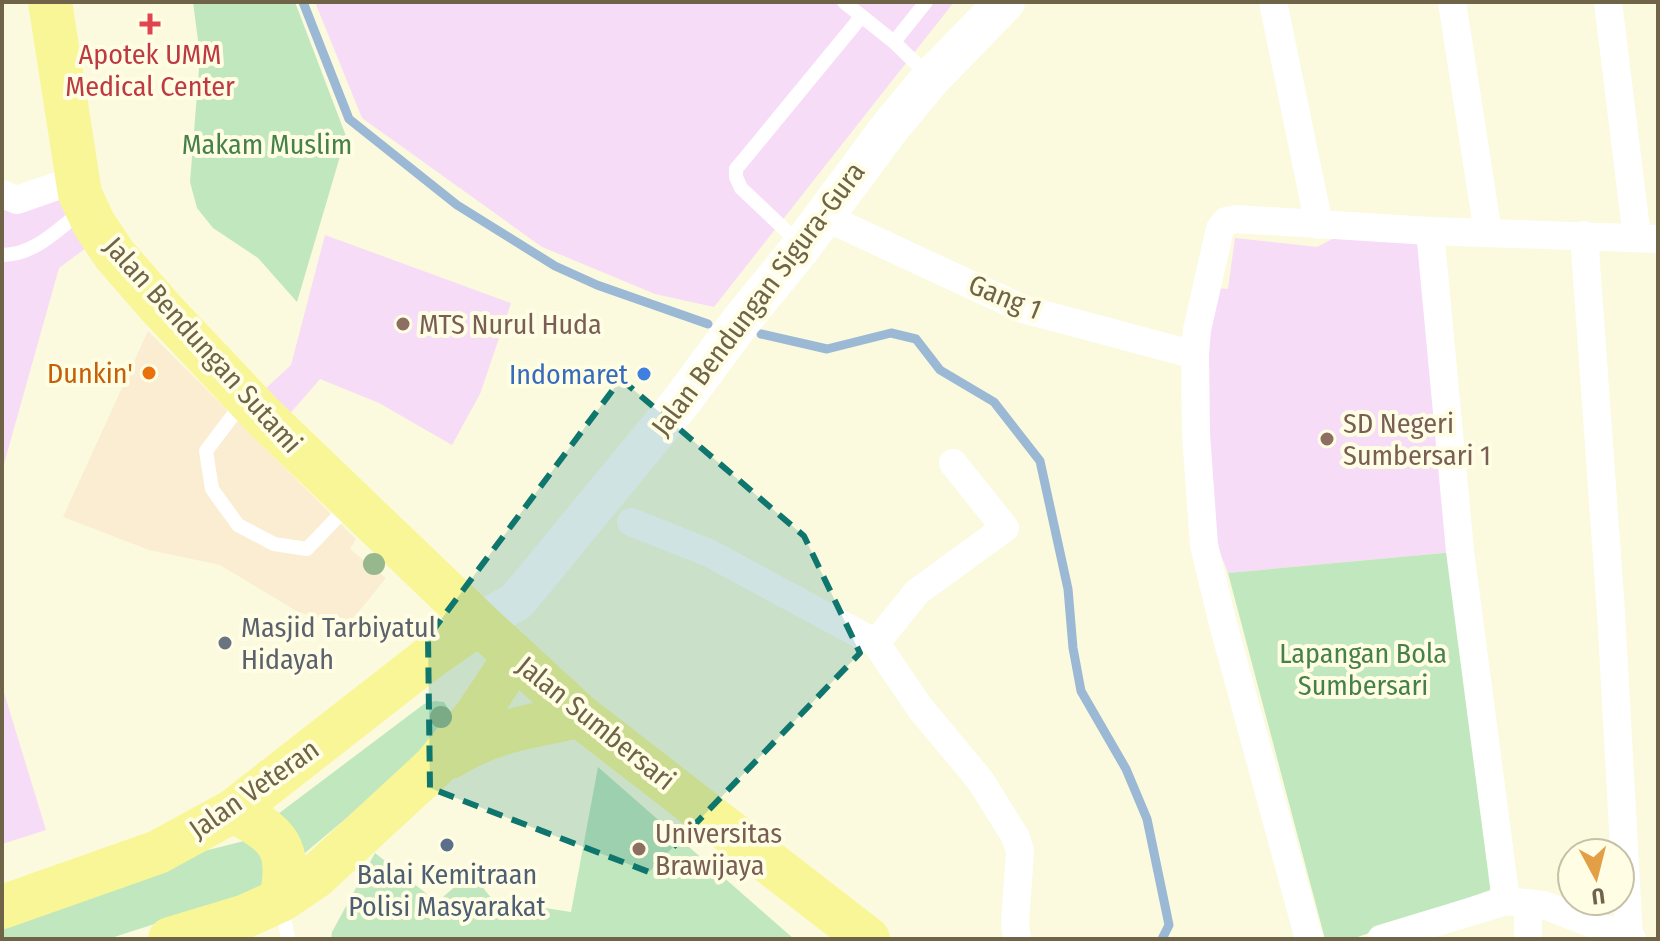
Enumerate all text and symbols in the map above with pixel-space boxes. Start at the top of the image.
marker: Apotek UMM Medical Center [141,15,159,33]
place label: Apotek UMM Medical Center [65,38,235,103]
park label: Makam Muslim [182,128,352,161]
street label: Jalan Bendungan Sigura-Gura [644,156,872,442]
street label: Jalan Bendungan Sutami [97,230,309,460]
street label: Gang 1 [964,268,1046,326]
place label: MTS Nurul Huda [419,308,602,341]
marker: MTS Nurul Huda [394,315,412,333]
place label: Dunkin' [47,357,133,390]
place label: Indomaret [509,358,629,391]
marker: Dunkin' [140,364,158,382]
marker: Indomaret [635,365,653,383]
place label: SD Negeri Sumbersari 1 [1343,407,1491,472]
marker: SD Negeri Sumbersari 1 [1318,430,1336,448]
place label: Masjid Tarbiyatul Hidayah [241,611,436,676]
marker: Masjid Tarbiyatul Hidayah [216,634,234,652]
park label: Lapangan Bola Sumbersari [1279,637,1447,702]
street label: Jalan Sumbersari [510,649,682,797]
street label: Jalan Veteran [183,732,325,846]
place label: Universitas Brawijaya [655,817,782,882]
marker: Balai Kemitraan Polisi Masyarakat [438,836,456,854]
north arrow [1556,837,1636,917]
marker: Universitas Brawijaya [630,840,648,858]
place label: Balai Kemitraan Polisi Masyarakat [348,858,547,923]
text: U [1590,882,1606,911]

